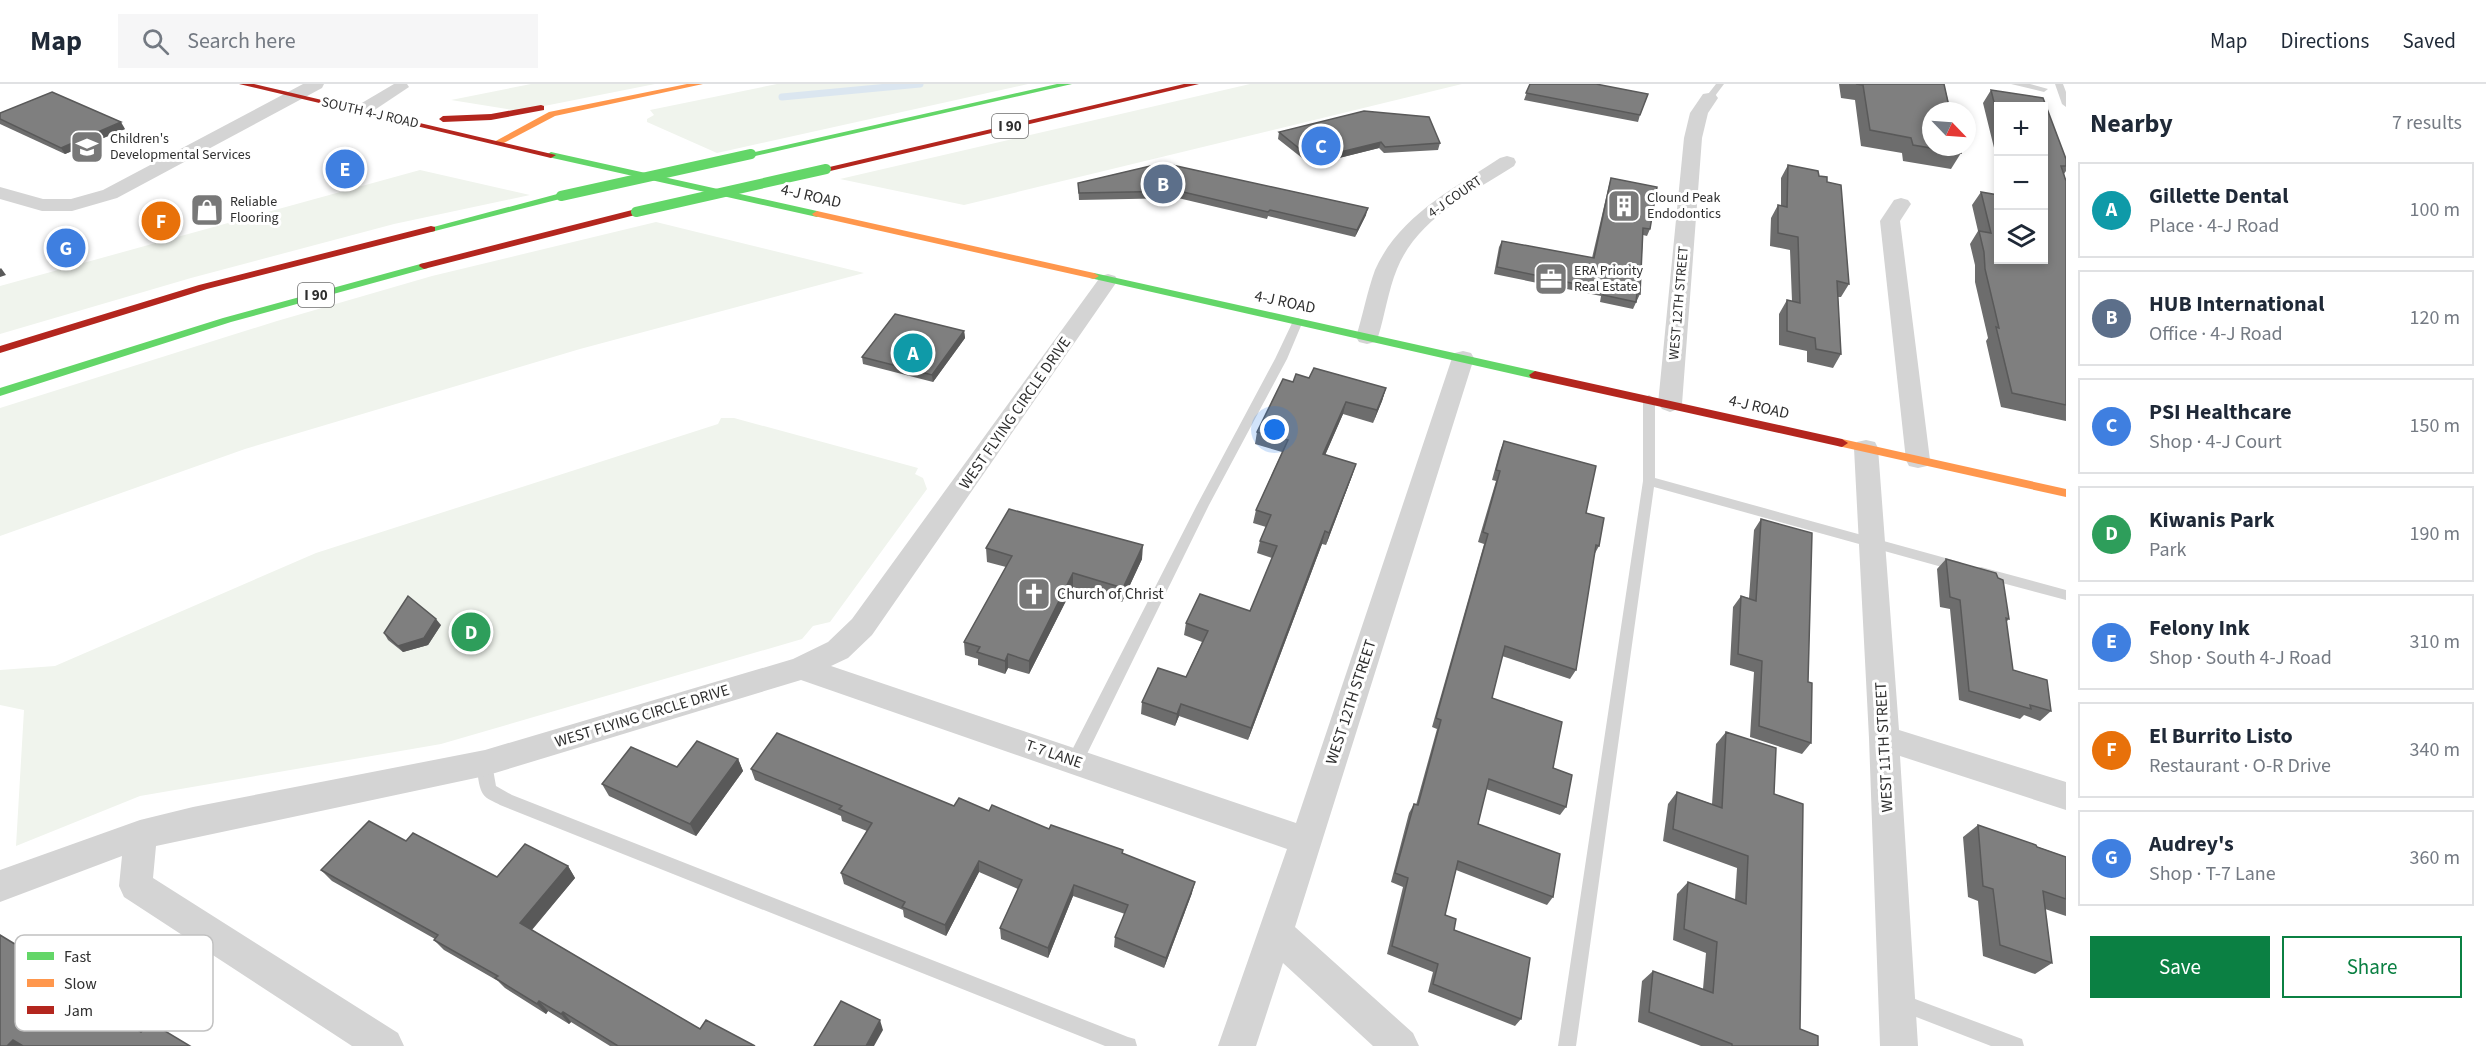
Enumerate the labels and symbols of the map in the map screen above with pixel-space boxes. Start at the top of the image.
street label: SOUTH 4-J ROAD [319,92,421,134]
north arrow [1922,102,1976,156]
road number: I 90 [992,114,1028,138]
pin: C [1302,124,1340,168]
school or university icon: Children's Developmental Services [69,129,105,165]
place label: Children's Developmental Services [110,129,251,165]
pin: E [326,146,364,191]
pin: B [1144,162,1182,206]
street label: 4-J COURT [1424,171,1486,223]
street label: 4-J ROAD [779,178,844,214]
building icon: Clound Peak Endodontics [1606,188,1642,224]
place label: Clound Peak Endodontics [1647,188,1721,224]
shop icon: Reliable Flooring [189,192,225,228]
place label: Reliable Flooring [230,192,279,228]
pin: F [142,198,180,244]
pin: G [46,226,86,270]
street label: WEST 12TH STREET [1664,245,1694,361]
office icon: ERA Priority Real Estate [1533,261,1569,297]
place label: ERA Priority Real Estate [1574,261,1644,297]
road number: I 90 [298,283,334,307]
street label: 4-J ROAD [1253,285,1318,319]
pin: A [894,330,932,376]
street label: WEST FLYING CIRCLE DRIVE [954,332,1076,494]
street label: 4-J ROAD [1727,389,1792,425]
your location [1260,415,1289,444]
church icon: Church of Christ [1016,576,1052,612]
place label: Church of Christ [1057,583,1164,605]
pin: D [452,610,490,654]
street label: WEST 12TH STREET [1320,636,1382,767]
street label: WEST FLYING CIRCLE DRIVE [552,679,732,753]
street label: WEST 11TH STREET [1870,681,1898,813]
street label: T-7 LANE [1023,734,1085,774]
legend [15,935,213,1031]
text: Fast [64,946,92,968]
text: Slow [64,973,97,995]
text: Jam [64,1000,93,1022]

